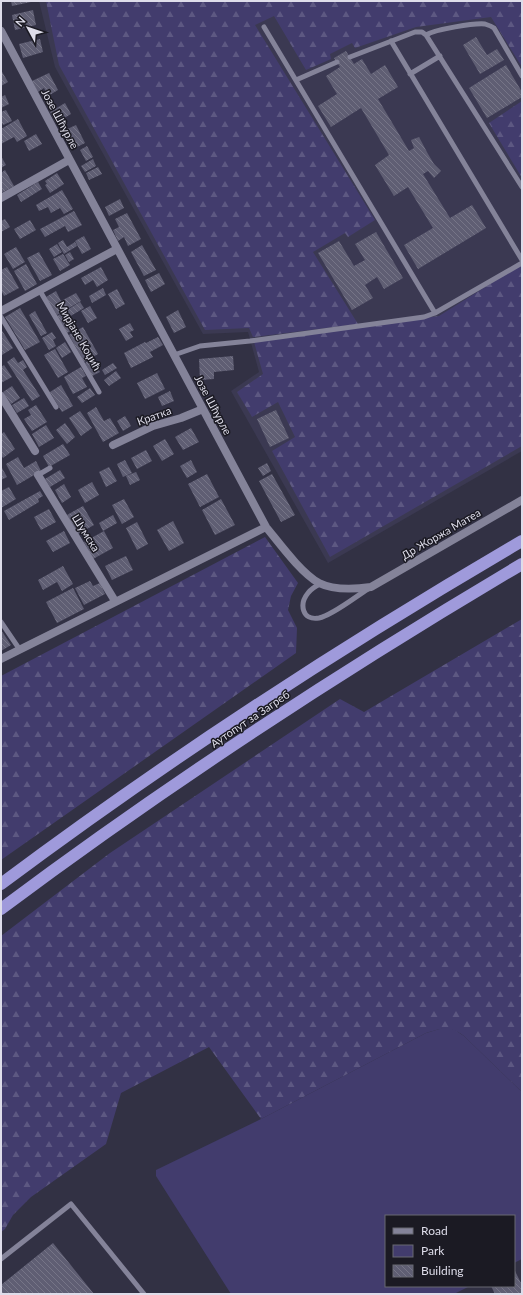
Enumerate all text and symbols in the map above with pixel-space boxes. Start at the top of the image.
north arrow [8,8,48,48]
text: N [12,14,28,29]
street label: Јозе Шћурле [39,87,82,151]
street label: Мирјане Коџић [54,299,104,373]
street label: Јозе Шћурле [192,373,235,437]
street label: Кратка [135,403,173,428]
street label: Др Жоржа Матеа [399,506,483,562]
street label: Шумска [70,512,103,554]
street label: Аутопут за Загреб [208,687,292,750]
legend [385,1215,515,1287]
text: Road [421,1223,448,1238]
text: Park [421,1243,445,1258]
text: Building [421,1263,464,1278]

